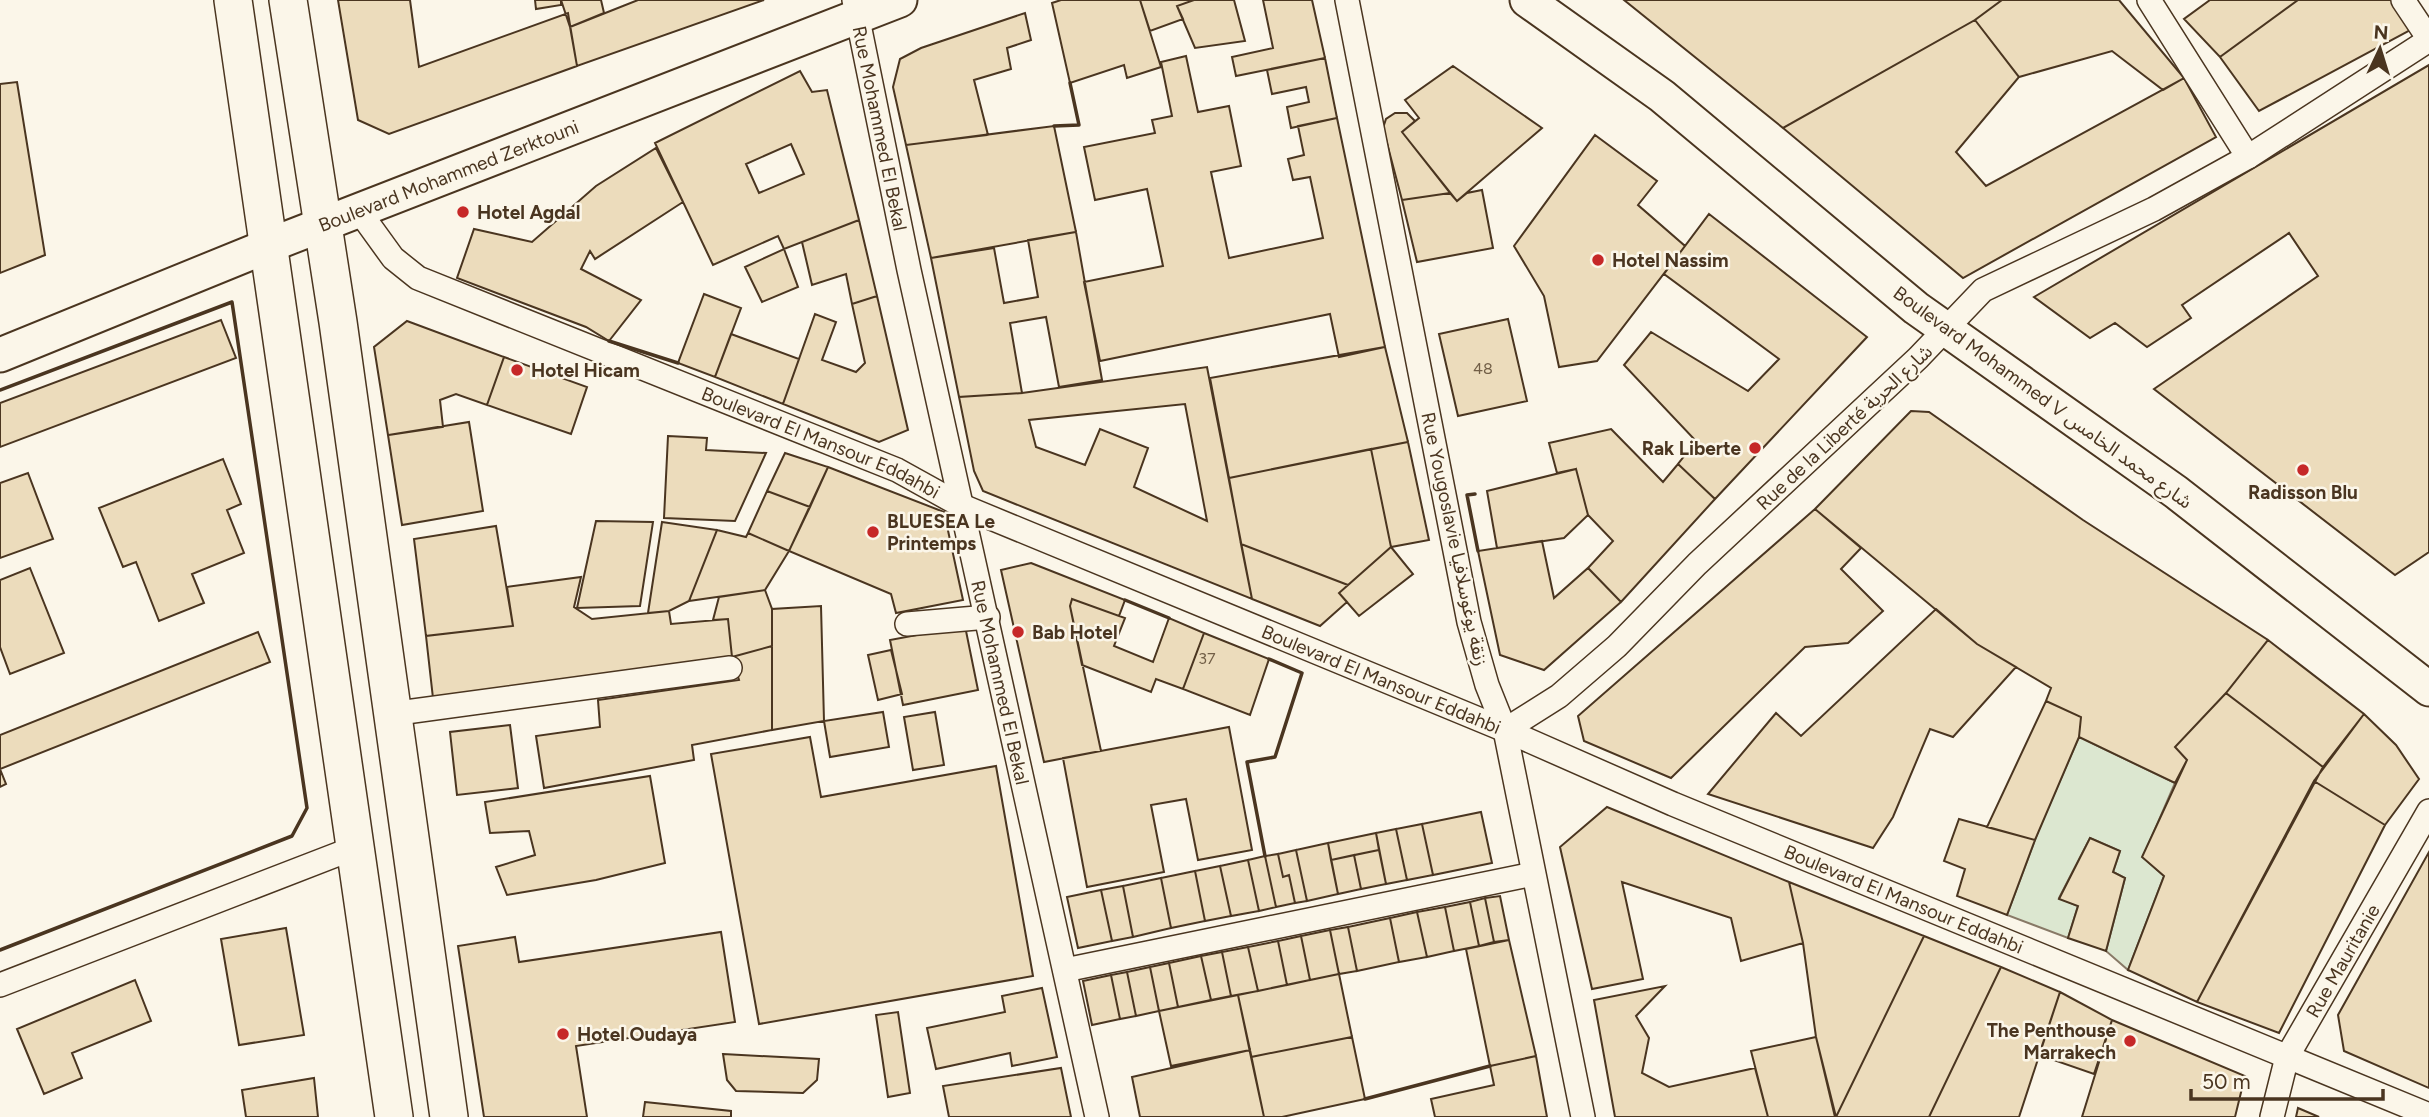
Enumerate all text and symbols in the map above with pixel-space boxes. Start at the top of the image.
north arrow [2345,14,2415,84]
text: N [2373,21,2389,45]
street label: Rue Mohammed El Bekal [848,24,912,233]
street label: Boulevard Mohammed Zerktouni [315,115,582,237]
place label: Hotel Agdal [477,201,580,224]
marker: Hotel Agdal [455,204,471,220]
place label: Hotel Nassim [1612,249,1729,272]
marker: Hotel Nassim [1590,252,1606,268]
street label: Boulevard Mohammed V شارع محمد الخامس [1888,281,2197,515]
street label: Rue de la Liberté شارع الحرية [1752,340,1938,516]
place label: Hotel Hicam [531,359,640,382]
house number: 48 [1473,359,1493,378]
marker: Hotel Hicam [509,362,525,378]
street label: Boulevard El Mansour Eddahbi [698,382,944,503]
street label: Rue Yougoslavie زنقة يوغوسلافيا [1416,410,1493,668]
place label: Rak Liberte [1642,437,1741,460]
marker: Rak Liberte [1747,440,1763,456]
marker: Radisson Blu [2295,462,2311,478]
place label: Radisson Blu [2248,481,2358,504]
place label: BLUESEA Le Printemps [887,510,995,555]
marker: BLUESEA Le Printemps [865,524,881,540]
street label: Rue Mohammed El Bekal [966,578,1034,787]
street label: Boulevard El Mansour Eddahbi [1258,620,1504,739]
place label: Bab Hotel [1032,621,1118,644]
marker: Bab Hotel [1010,624,1026,640]
house number: 37 [1198,649,1216,668]
street label: Boulevard El Mansour Eddahbi [1781,840,2027,959]
street label: Rue Mauritanie [2301,900,2385,1022]
place label: The Penthouse Marrakech [1987,1019,2116,1064]
place label: Hotel Oudaya [577,1023,697,1046]
marker: Hotel Oudaya [555,1026,571,1042]
marker: The Penthouse Marrakech [2122,1033,2138,1049]
scale bar [2191,1058,2384,1102]
text: 50 m [2202,1069,2251,1094]

